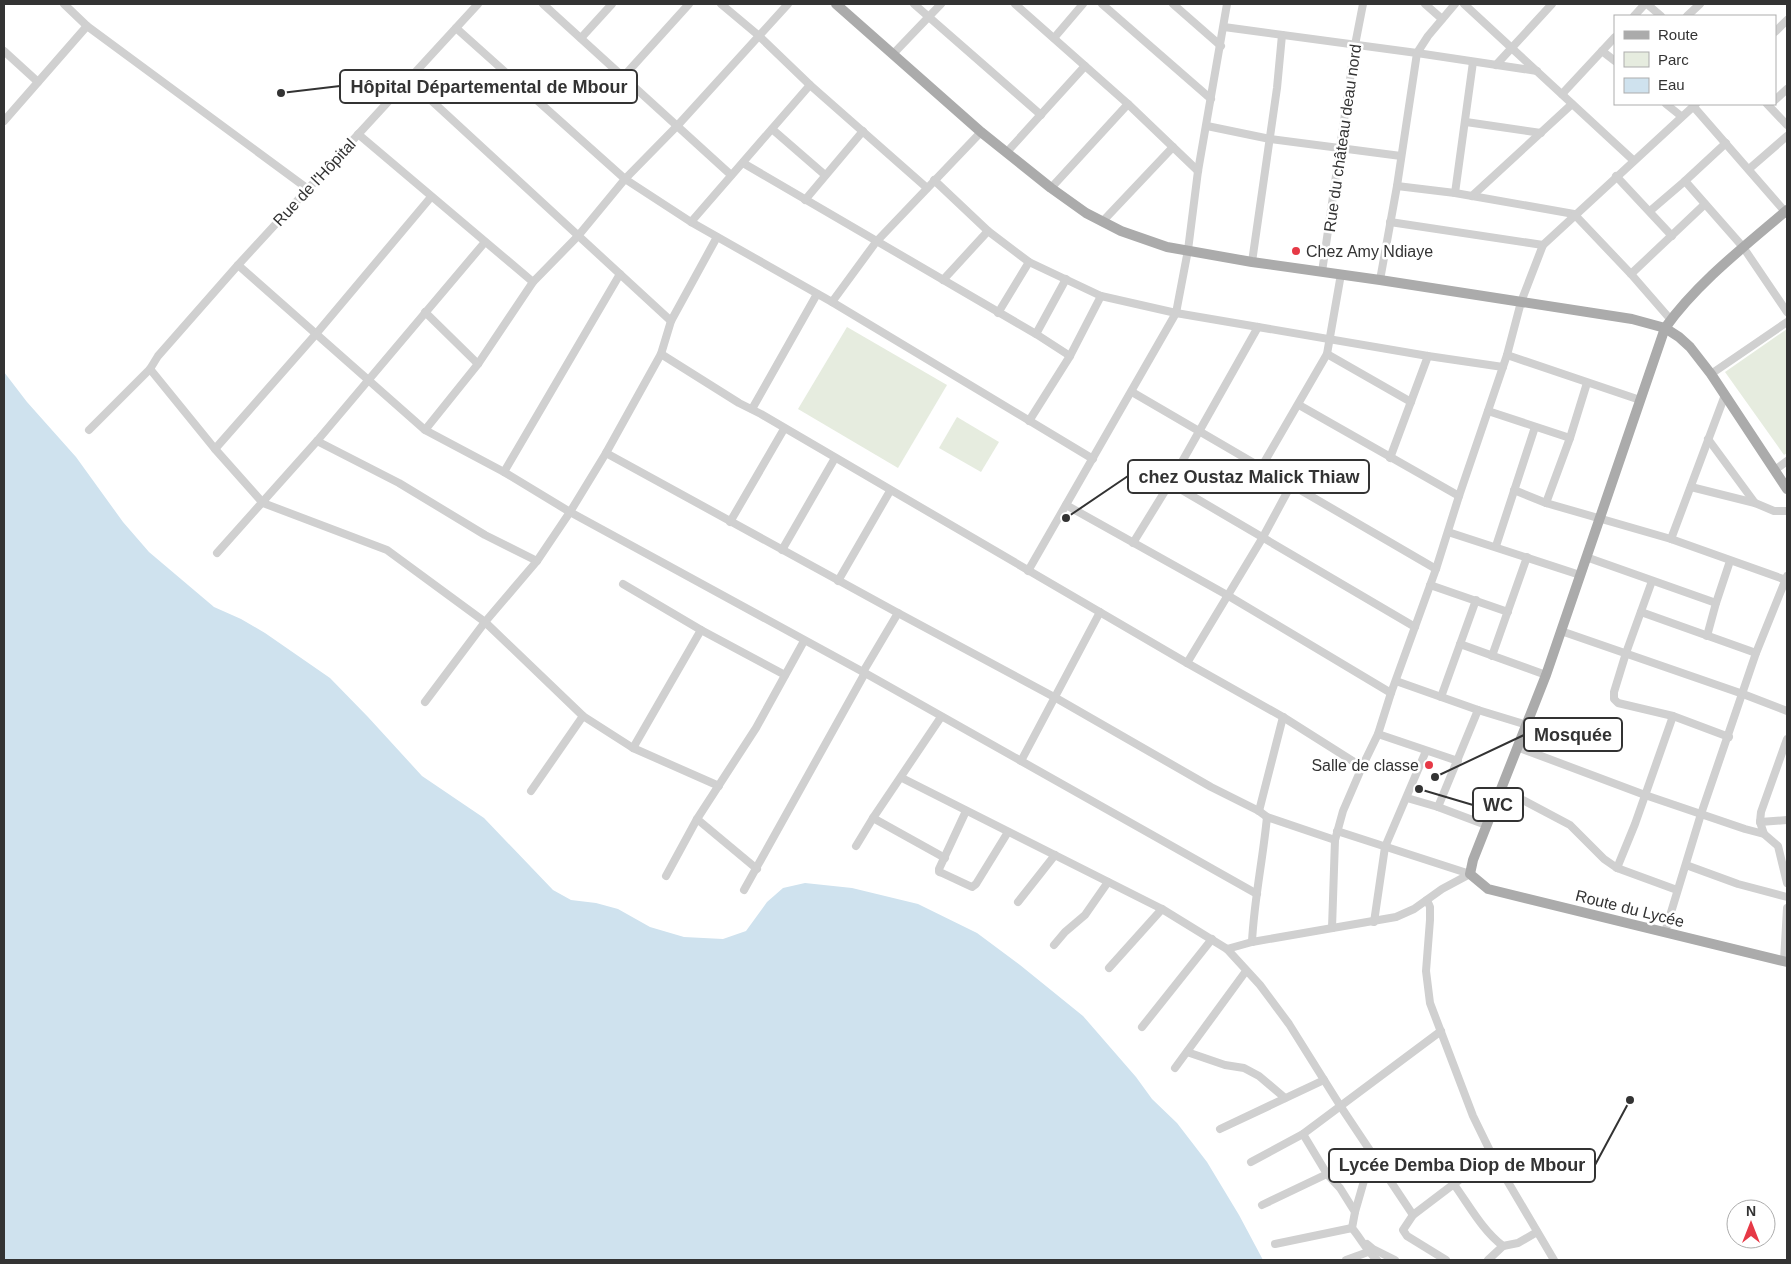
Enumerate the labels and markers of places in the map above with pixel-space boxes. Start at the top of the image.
callout: Hôpital Départemental de Mbour [340,70,637,103]
place label: Chez Amy Ndiaye [1306,243,1433,260]
marker: Chez Amy Ndiaye [1290,245,1302,257]
callout: chez Oustaz Malick Thiaw [1128,460,1369,493]
callout: Mosquée [1524,718,1622,751]
place label: Salle de classe [1311,757,1419,774]
marker: Salle de classe [1423,759,1435,771]
callout: WC [1473,788,1523,821]
callout: Lycée Demba Diop de Mbour [1329,1149,1595,1182]

